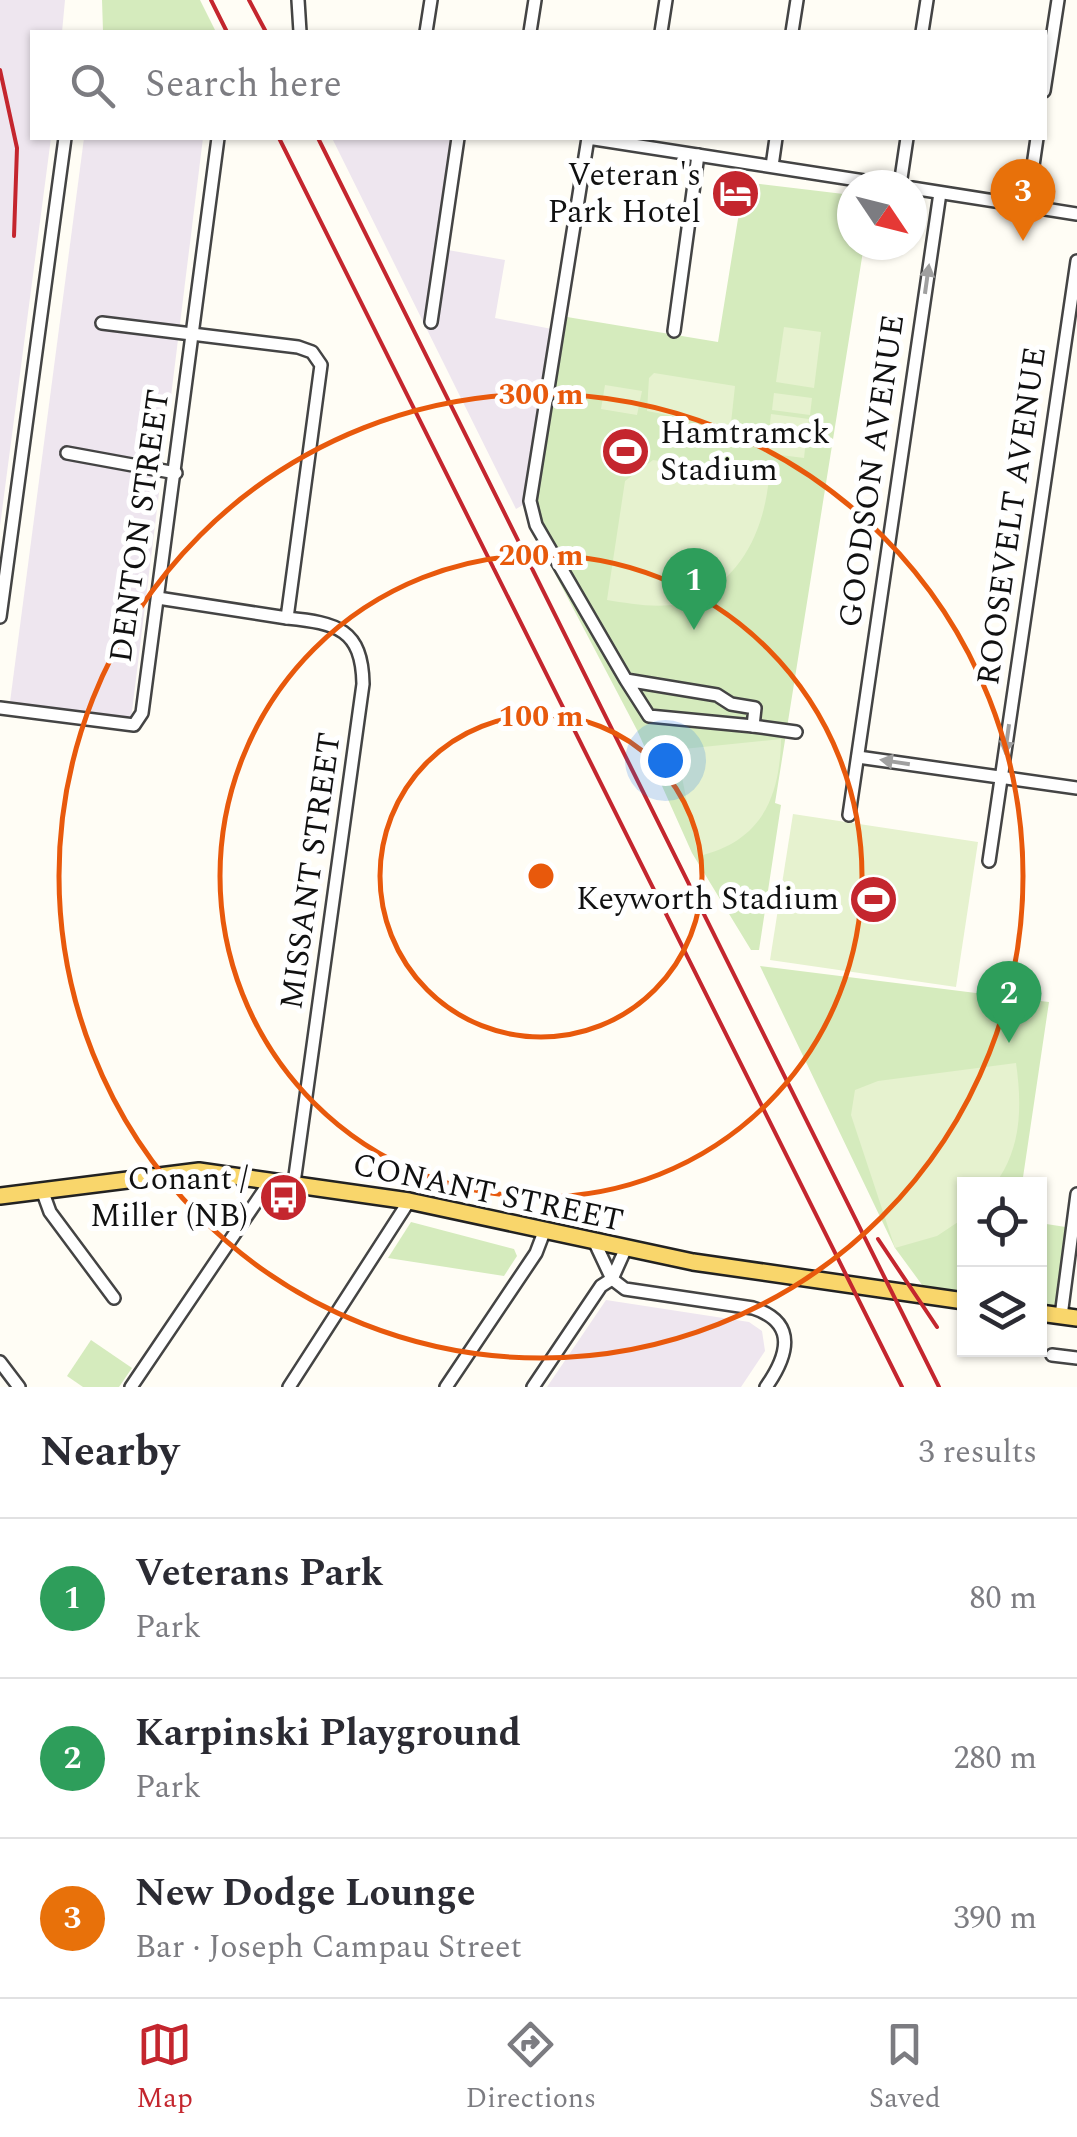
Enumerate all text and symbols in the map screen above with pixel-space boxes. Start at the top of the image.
search box [30,30,1047,140]
text: Search here [145,56,342,114]
icon: search [65,58,120,113]
place label: Veteran's Park Hotel [548,151,701,237]
pin: 3 [990,158,1056,241]
hotel icon: Veteran's Park Hotel [710,167,762,219]
north arrow [837,170,927,260]
one-way arrow [920,263,936,294]
street label: GOODSON AVENUE [826,311,918,631]
street label: ROOSEVELT AVENUE [964,344,1060,688]
text: 300 m [498,372,584,418]
street label: DENTON STREET [97,386,183,666]
place label: Hamtramck Stadium [660,409,830,495]
sports icon: Hamtramck Stadium [599,425,651,477]
text: 200 m [498,533,584,579]
pin: 1 [662,548,726,630]
text: 100 m [498,694,584,740]
one-way arrow [999,723,1015,755]
street label: MISSANT STREET [267,729,355,1013]
your location [640,735,691,786]
one-way arrow [879,754,910,770]
centre of rings [523,858,559,894]
sports icon: Keyworth Stadium [848,873,900,925]
place label: Keyworth Stadium [576,875,839,924]
pin: 2 [976,960,1042,1043]
street label: CONANT STREET [348,1140,628,1246]
place label: Conant / Miller (NB) [90,1155,248,1241]
bus stop icon: Conant / Miller (NB) [257,1171,309,1223]
map controls [957,1177,1047,1357]
button: locate [957,1177,1047,1267]
button: layers [957,1267,1047,1357]
text: Nearby [40,1421,179,1484]
text: 3 results [918,1428,1037,1477]
text: Veterans Park [135,1545,383,1603]
text: 1 [64,1574,81,1623]
text: 80 m [969,1574,1037,1623]
text: Park [135,1603,201,1652]
text: Karpinski Playground [135,1705,521,1763]
text: 2 [64,1734,81,1783]
text: 280 m [953,1734,1037,1783]
text: Park [135,1763,201,1812]
text: New Dodge Lounge [135,1865,475,1923]
text: 3 [64,1894,81,1943]
text: 390 m [953,1894,1037,1943]
text: Bar · Joseph Campau Street [135,1923,522,1972]
tab: Map [136,2017,193,2120]
tab: Directions [465,2017,596,2120]
tab: Saved [869,2017,941,2120]

